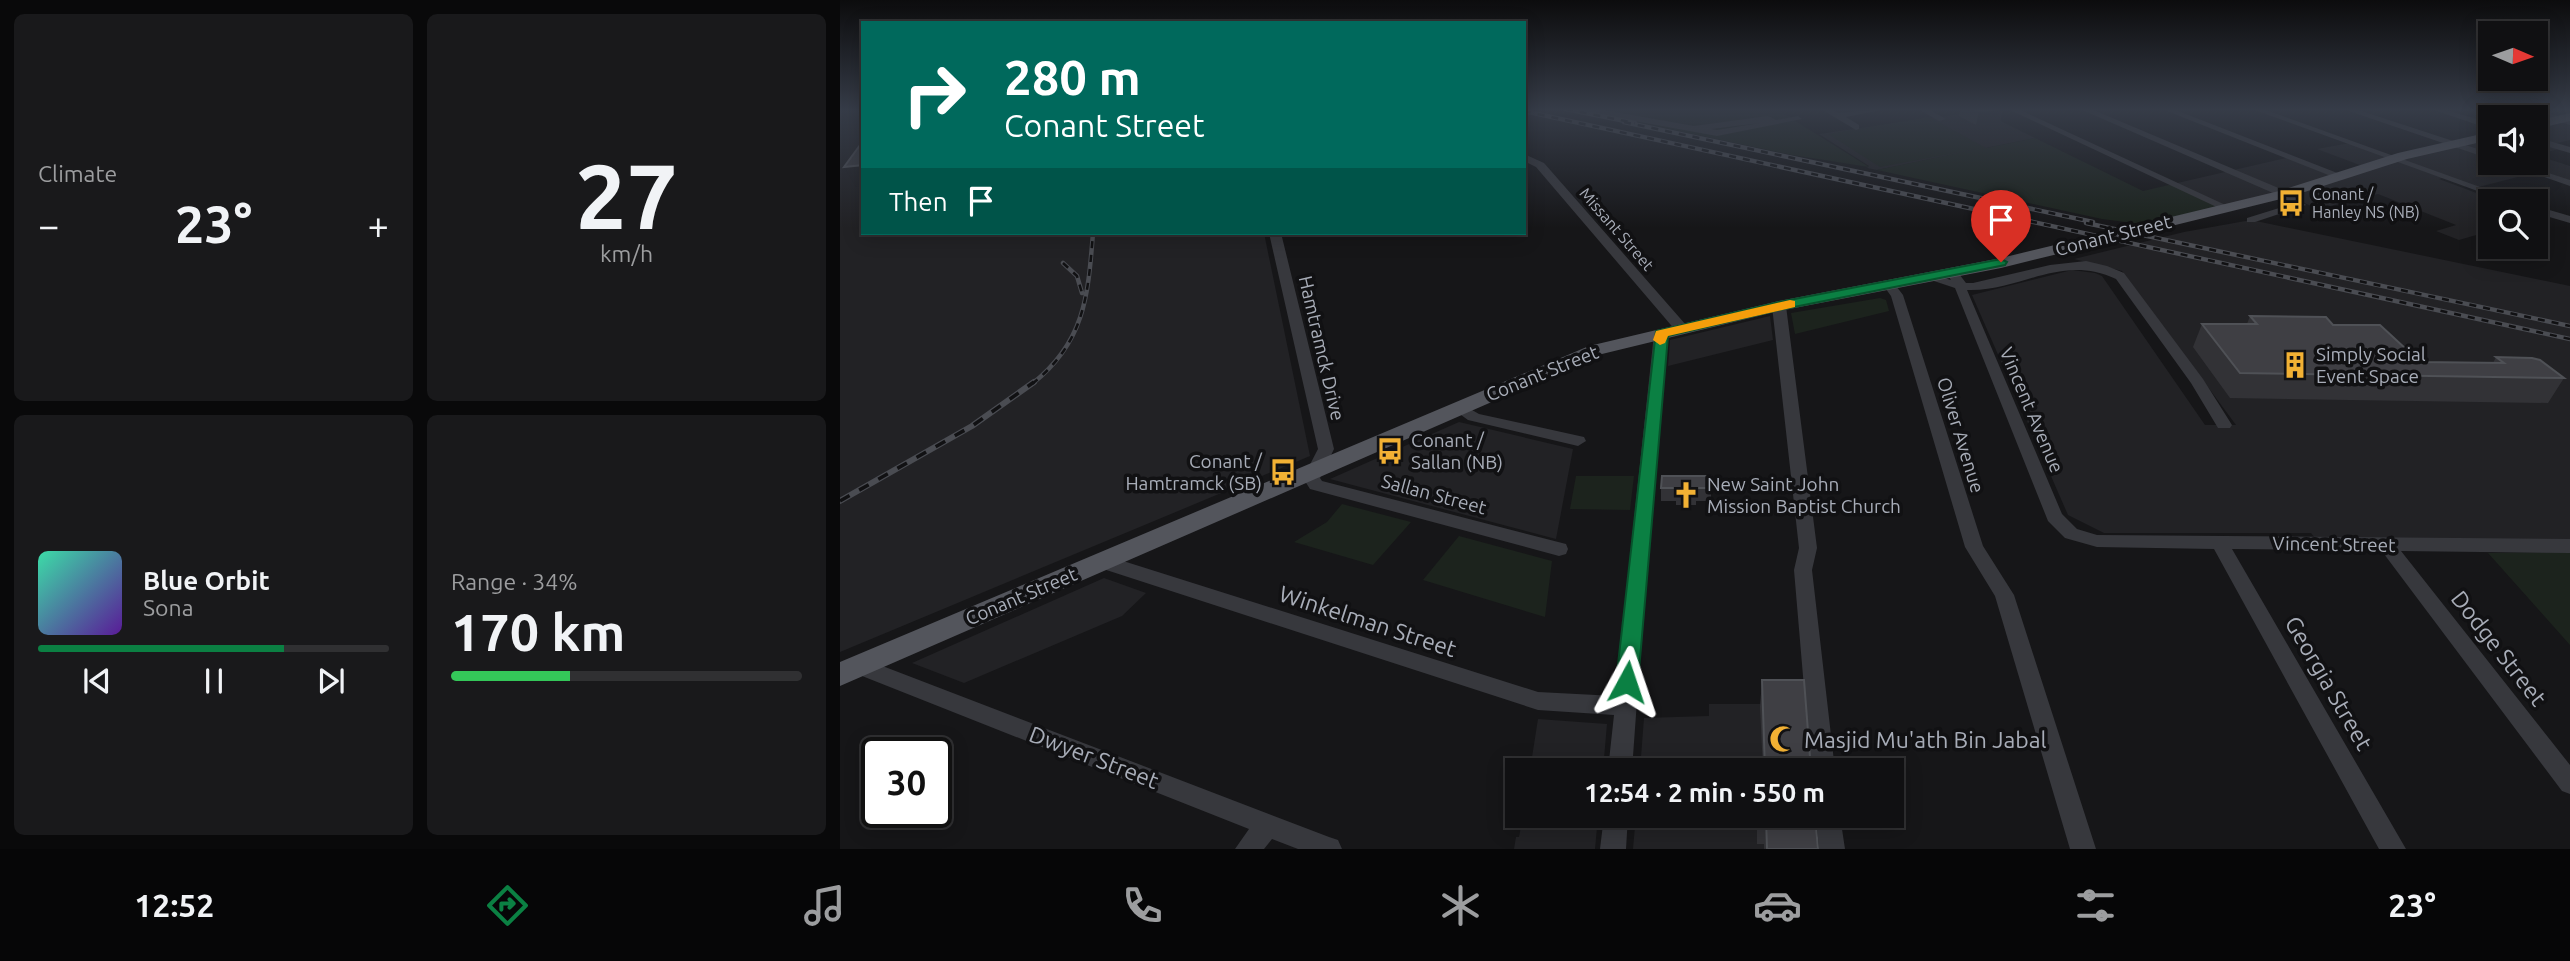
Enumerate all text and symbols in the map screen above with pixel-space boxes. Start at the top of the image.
north arrow [2478,21,2548,91]
map controls [2478,21,2548,259]
icon: right [889,49,980,140]
text: 280 m [1004,49,1141,104]
button: sound [2478,105,2548,175]
text: Conant Street [1004,107,1205,143]
text: 27 [575,144,678,246]
text: Climate [38,161,117,186]
icon: arrive [962,182,1000,220]
street label: Missant Street [1576,184,1658,275]
place label: Conant / Hanley NS (NB) [2312,185,2420,222]
text: Then [889,187,948,216]
bus stop icon: Conant / Hanley NS (NB) [2276,188,2306,218]
button: search [2478,189,2548,259]
pin [1971,190,2031,262]
text: 23° [175,195,252,253]
icon: arrive [1982,201,2020,239]
text: − [38,204,59,246]
text: + [368,204,389,246]
street label: Conant Street [2053,210,2174,260]
text: km/h [600,241,653,266]
street label: Hamtramck Drive [1295,273,1349,423]
street label: Conant Street [1483,340,1602,406]
place label: Simply Social Event Space [2316,343,2426,387]
street label: Vincent Avenue [1996,344,2068,476]
building icon: Simply Social Event Space [2280,350,2310,380]
street label: Oliver Avenue [1933,375,1989,495]
place label: Conant / Sallan (NB) [1411,429,1503,473]
bus stop icon: Conant / Sallan (NB) [1375,436,1405,466]
place label: Conant / Hamtramck (SB) [1125,450,1263,494]
bus stop icon: Conant / Hamtramck (SB) [1268,457,1298,487]
street label: Sallan Street [1379,469,1489,519]
place label: New Saint John Mission Baptist Church [1707,473,1901,517]
church icon: New Saint John Mission Baptist Church [1671,480,1701,510]
street label: Vincent Street [2272,532,2396,556]
street label: Conant Street [962,562,1081,629]
text: Blue Orbit [143,566,270,595]
text: Range · 34% [451,569,578,594]
street label: Winkelman Street [1276,581,1460,661]
street label: Dodge Street [2446,586,2552,710]
text: Sona [143,595,193,620]
text: 170 km [451,603,625,661]
street label: Georgia Street [2281,612,2377,754]
position arrow [1590,645,1664,719]
icon: previous [78,662,116,700]
icon: pause [195,662,233,700]
icon: next [312,662,350,700]
street label: Dwyer Street [1026,721,1162,793]
mosque icon: Masjid Mu'ath Bin Jabal [1768,724,1798,754]
place label: Masjid Mu'ath Bin Jabal [1804,727,2047,752]
speed limit sign: 30 [861,737,952,828]
text: 12:54 · 2 min · 550 m [1584,778,1825,807]
icon: directions [483,881,532,930]
icon: music [800,881,849,930]
icon: phone [1118,881,1167,930]
icon: climate [1436,881,1485,930]
icon: car [1753,881,1802,930]
icon: filters [2071,881,2120,930]
text: 12:52 [134,887,214,923]
text: 23° [2388,887,2436,923]

